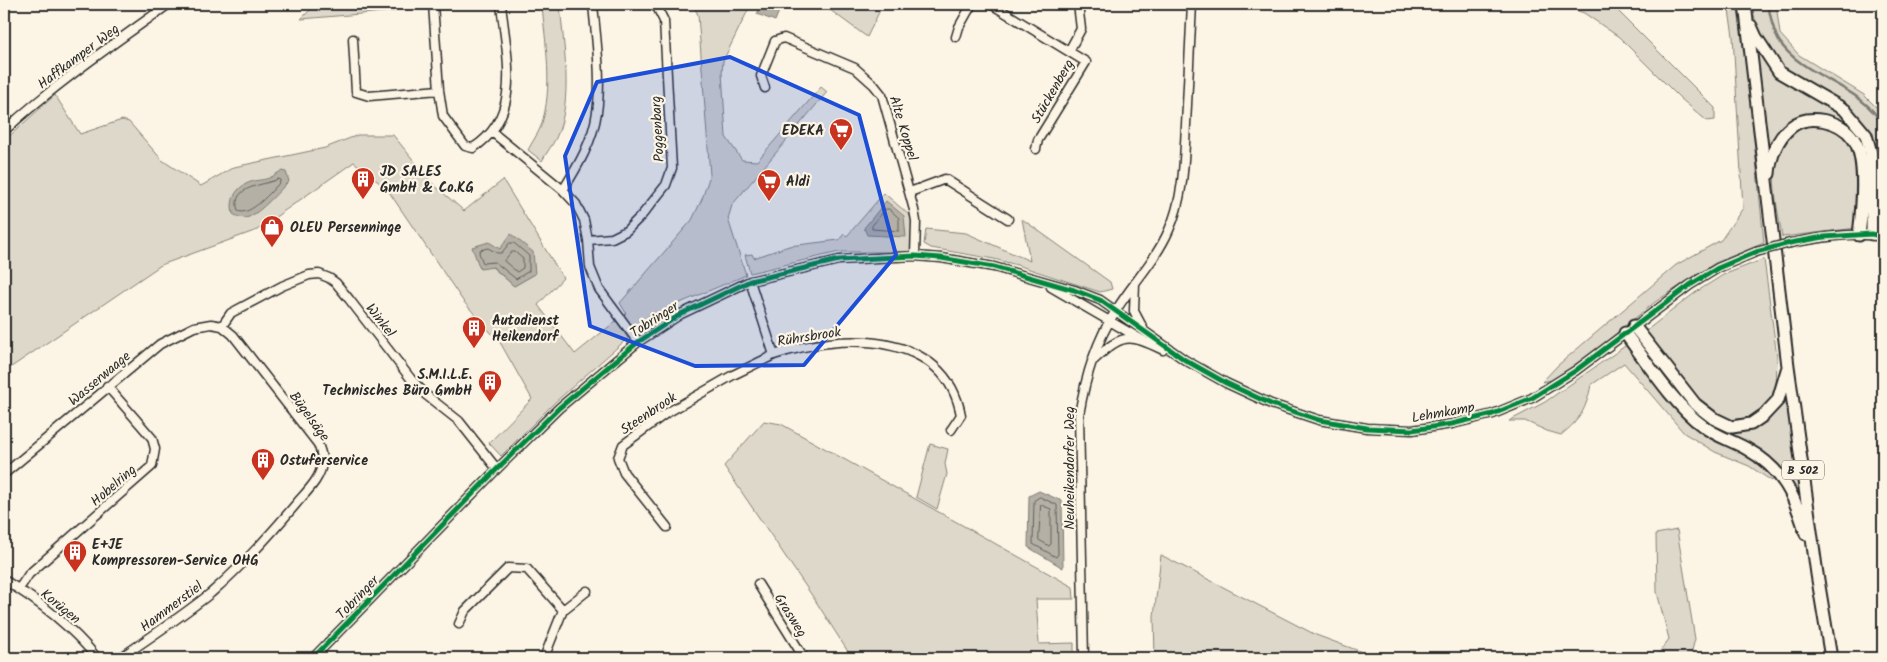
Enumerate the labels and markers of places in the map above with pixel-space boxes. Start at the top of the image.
supermarket icon: EDEKA [828,117,854,151]
place label: EDEKA [782,120,824,142]
place label: JD SALES GmbH & Co.KG [380,161,474,199]
building icon: JD SALES GmbH & Co.KG [350,166,376,200]
supermarket icon: Aldi [756,168,782,202]
place label: Aldi [786,171,810,193]
shop icon: OLEU Persenninge [259,214,285,248]
place label: OLEU Persenninge [290,217,401,239]
place label: Autodienst Heikendorf [492,310,560,348]
building icon: Autodienst Heikendorf [461,315,487,349]
place label: S.M.I.L.E. Technisches Büro GmbH [322,364,472,402]
building icon: S.M.I.L.E. Technisches Büro GmbH [477,369,503,403]
building icon: Ostuferservice [250,447,276,481]
place label: Ostuferservice [280,450,368,472]
place label: E+JE Kompressoren-Service OHG [92,534,259,572]
building icon: E+JE Kompressoren-Service OHG [62,539,88,573]

